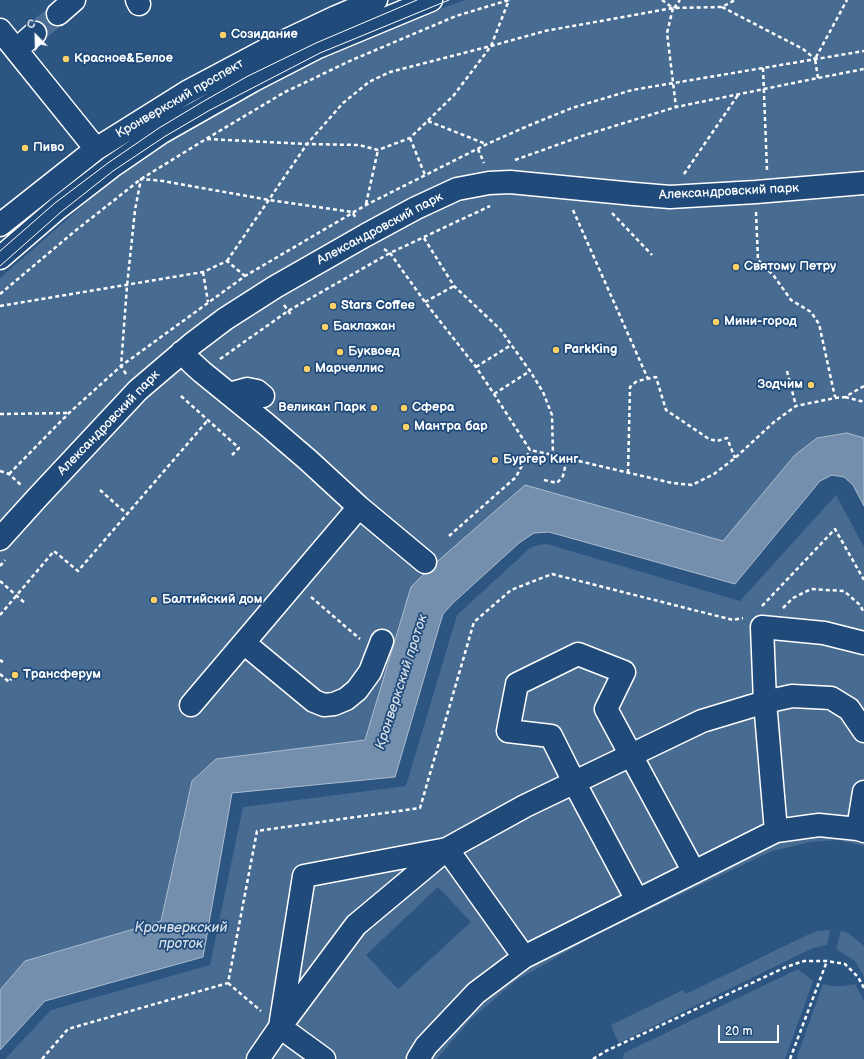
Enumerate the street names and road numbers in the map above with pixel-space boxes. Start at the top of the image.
street label: Кронверкский проспект [113,56,247,142]
street label: Александровский парк [658,181,800,203]
street label: Александровский парк [314,189,446,269]
street label: Александровский парк [55,367,163,479]

